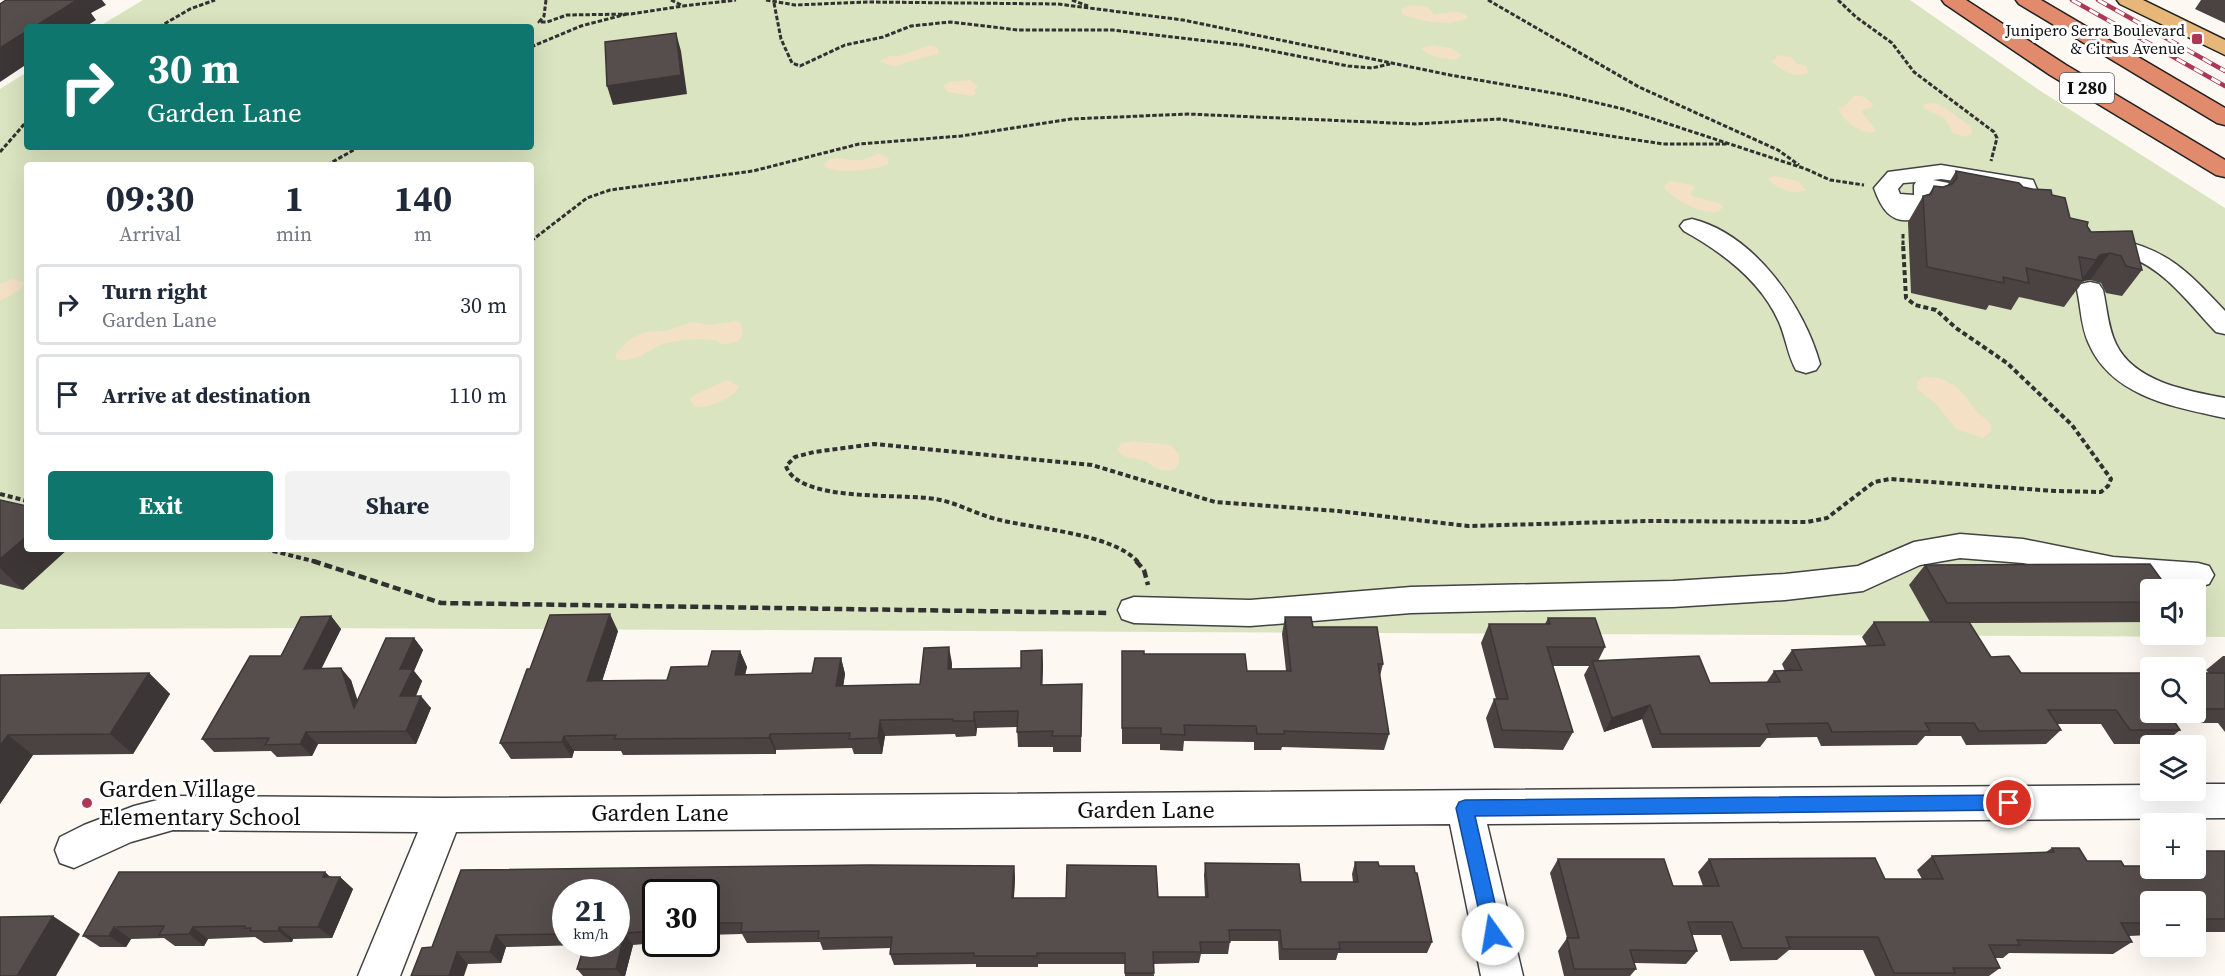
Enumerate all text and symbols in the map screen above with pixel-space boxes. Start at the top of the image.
place label: Junipero Serra Boulevard & Citrus Avenue [2004,19,2185,59]
marker: Junipero Serra Boulevard & Citrus Avenue [2190,32,2204,46]
text: 30 m [147,39,240,97]
icon: right [48,48,126,126]
road number: I 280 [2060,73,2114,103]
text: Garden Lane [147,94,302,131]
text: 09:30 [106,174,194,223]
text: 1 [284,174,304,223]
text: 140 [394,174,452,223]
text: Arrival [119,220,181,248]
text: min [276,220,312,248]
text: m [414,220,432,248]
text: Turn right [102,276,207,306]
icon: right [51,288,84,321]
text: 30 m [460,290,507,320]
text: Garden Lane [102,306,217,334]
icon: arrive [51,378,84,411]
text: Arrive at destination [102,380,311,410]
text: 110 m [449,380,507,410]
button: Exit [48,471,273,540]
button: Share [285,471,510,540]
map controls [2140,579,2206,957]
button: sound [2140,579,2206,645]
button: search [2140,657,2206,723]
button: layers [2140,735,2206,801]
place label: Garden Village Elementary School [99,772,301,833]
pin [1983,777,2034,828]
icon: arrive [1992,786,2025,819]
street label: Garden Lane [1077,793,1215,826]
marker: Garden Village Elementary School [80,796,94,810]
street label: Garden Lane [591,796,729,829]
button: + [2140,813,2206,879]
speed limit sign: 30 [642,879,720,957]
text: 21 [575,890,607,931]
button: − [2140,891,2206,957]
position arrow [1461,902,1525,966]
text: km/h [573,923,609,944]

